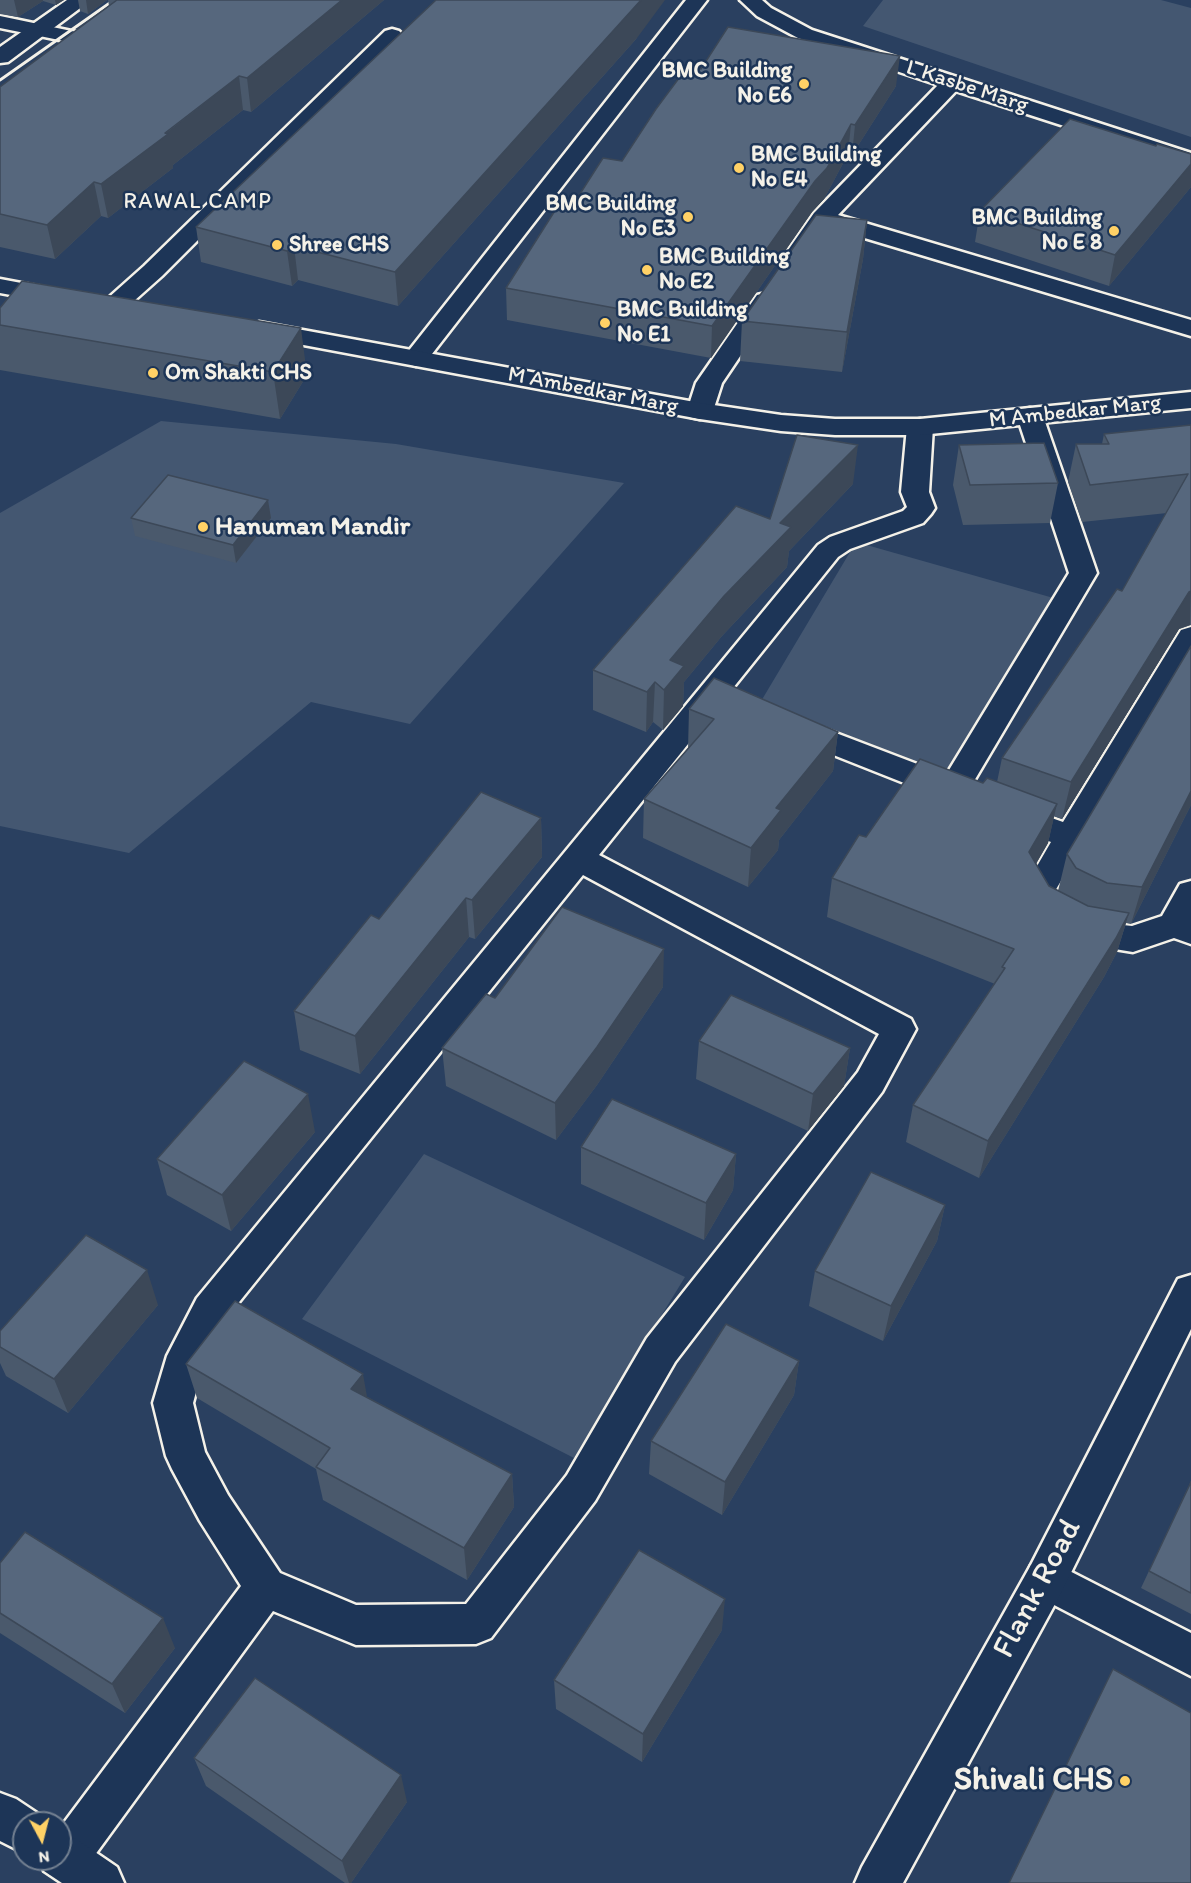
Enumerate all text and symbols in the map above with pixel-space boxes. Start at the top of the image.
street label: L Kasbe Marg [903,55,1031,119]
place label: BMC Building No E6 [662,58,792,110]
marker: BMC Building No E6 [797,77,811,91]
place label: BMC Building No E4 [751,142,881,194]
marker: BMC Building No E4 [732,161,746,175]
district label: RAWAL CAMP [123,189,273,215]
place label: BMC Building No E3 [546,191,676,242]
place label: BMC Building No E 8 [972,205,1102,256]
marker: BMC Building No E3 [681,210,695,224]
marker: BMC Building No E 8 [1107,224,1121,238]
place label: Shree CHS [289,232,389,258]
marker: Shree CHS [270,238,284,252]
place label: BMC Building No E2 [659,244,789,296]
marker: BMC Building No E2 [640,263,654,277]
place label: BMC Building No E1 [617,297,747,348]
marker: BMC Building No E1 [598,316,612,330]
place label: Om Shakti CHS [165,360,312,386]
street label: M Ambedkar Marg [506,362,680,420]
marker: Om Shakti CHS [146,366,160,380]
street label: M Ambedkar Marg [988,390,1162,434]
place label: Hanuman Mandir [215,511,410,543]
marker: Hanuman Mandir [196,520,210,534]
street label: Flank Road [985,1513,1091,1665]
place label: Shivali CHS [954,1762,1113,1800]
marker: Shivali CHS [1118,1774,1132,1788]
north arrow [12,1811,72,1871]
text: N [37,1847,51,1867]

